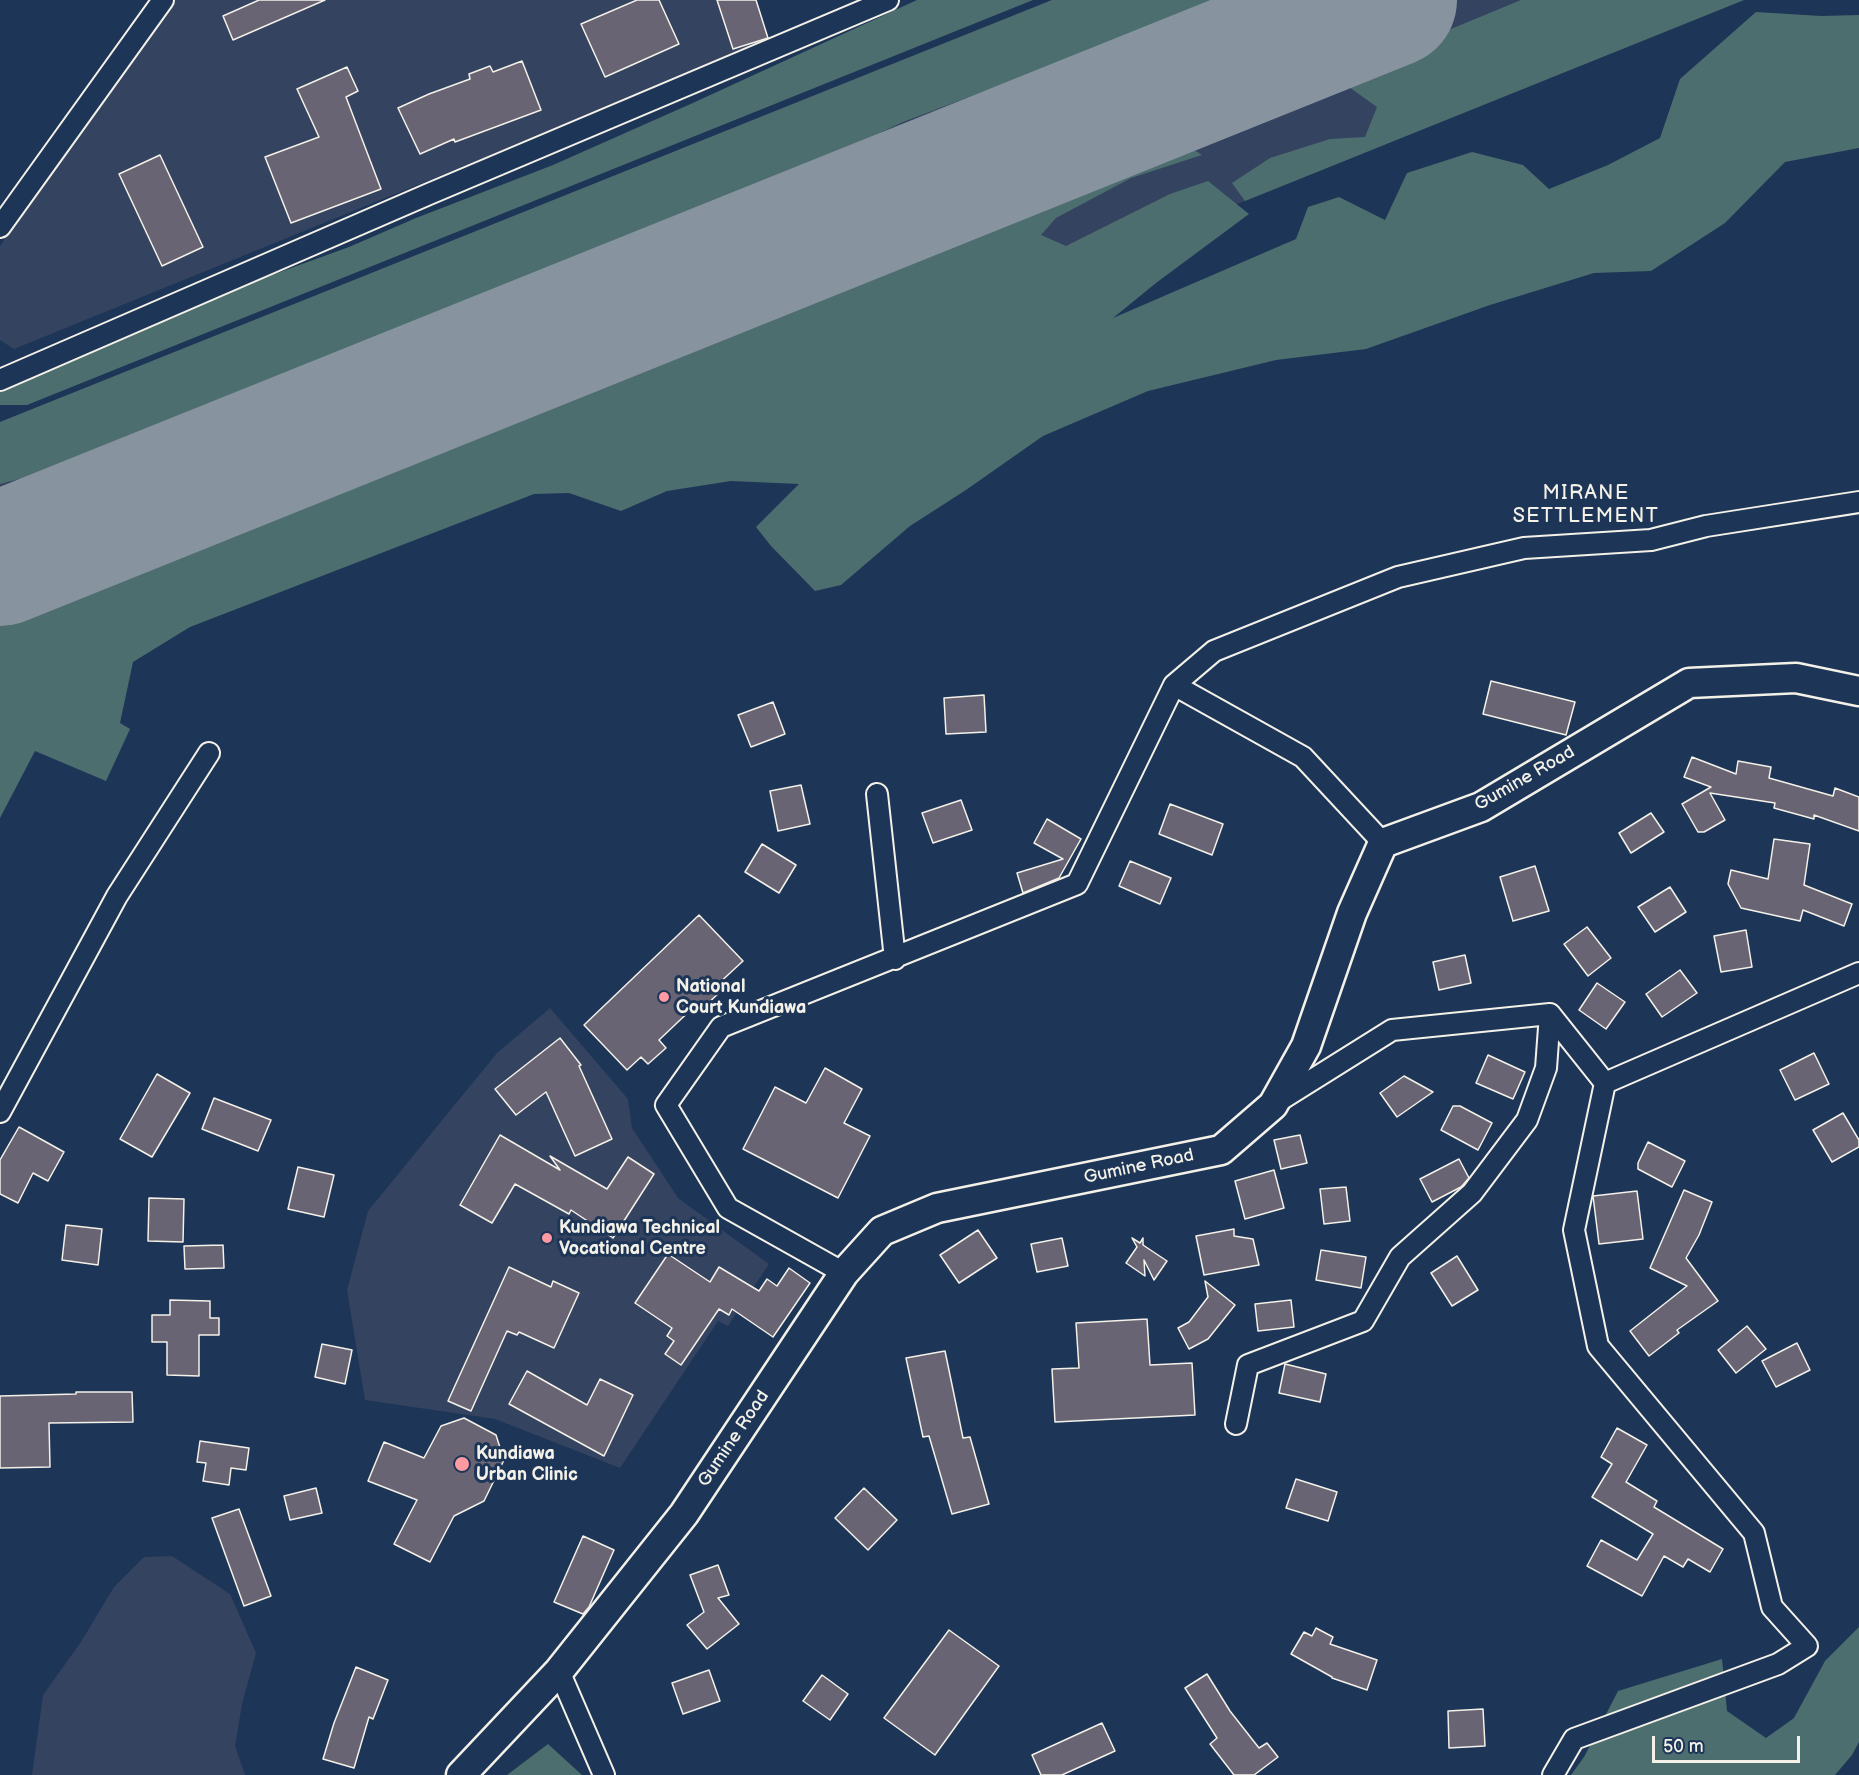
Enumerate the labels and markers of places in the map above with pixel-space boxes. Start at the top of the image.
place label: National Court Kundiawa [676,976,806,1018]
marker: National Court Kundiawa [657,990,671,1004]
place label: Kundiawa Technical Vocational Centre [559,1217,720,1260]
marker: Kundiawa Technical Vocational Centre [540,1231,554,1245]
place label: Kundiawa Urban Clinic [476,1443,578,1486]
marker: Kundiawa Urban Clinic [453,1455,471,1473]

